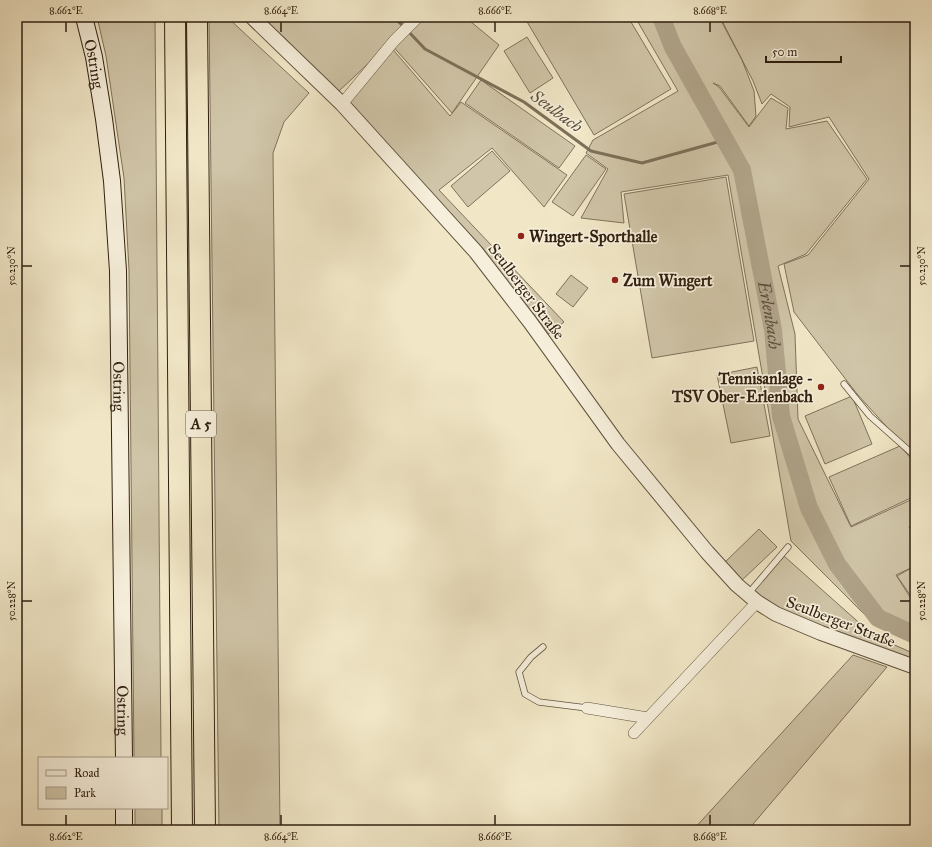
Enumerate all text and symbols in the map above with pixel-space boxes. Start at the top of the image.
text: 8.662°E [49,5,83,17]
text: 8.664°E [264,5,298,17]
text: 8.666°E [478,5,512,17]
text: 8.668°E [693,5,727,17]
street label: Ostring [80,37,108,91]
scale bar [766,38,841,64]
text: 50 m [772,45,797,59]
water label: Seulbach [526,85,587,137]
place label: Wingert-Sporthalle [529,227,658,247]
marker: Wingert-Sporthalle [516,231,526,241]
street label: Seulberger Straße [484,240,569,344]
text: 50.230°N [6,246,18,286]
text: 50.230°N [916,246,928,286]
place label: Zum Wingert [623,271,713,291]
marker: Zum Wingert [610,275,620,285]
water label: Erlenbach [753,278,785,350]
street label: Ostring [109,361,129,412]
place label: Tennisanlage - TSV Ober-Erlenbach [671,369,813,406]
marker: Tennisanlage - TSV Ober-Erlenbach [816,382,826,392]
road number: A 5 [186,411,216,437]
text: 50.228°N [6,581,18,621]
text: 50.228°N [916,581,928,621]
street label: Seulberger Straße [783,592,898,652]
street label: Ostring [113,685,133,736]
legend [38,757,168,809]
text: Road [74,766,100,780]
text: Park [74,786,96,800]
text: 8.662°E [49,831,83,843]
text: 8.664°E [264,831,298,843]
text: 8.666°E [478,831,512,843]
text: 8.668°E [693,831,727,843]

